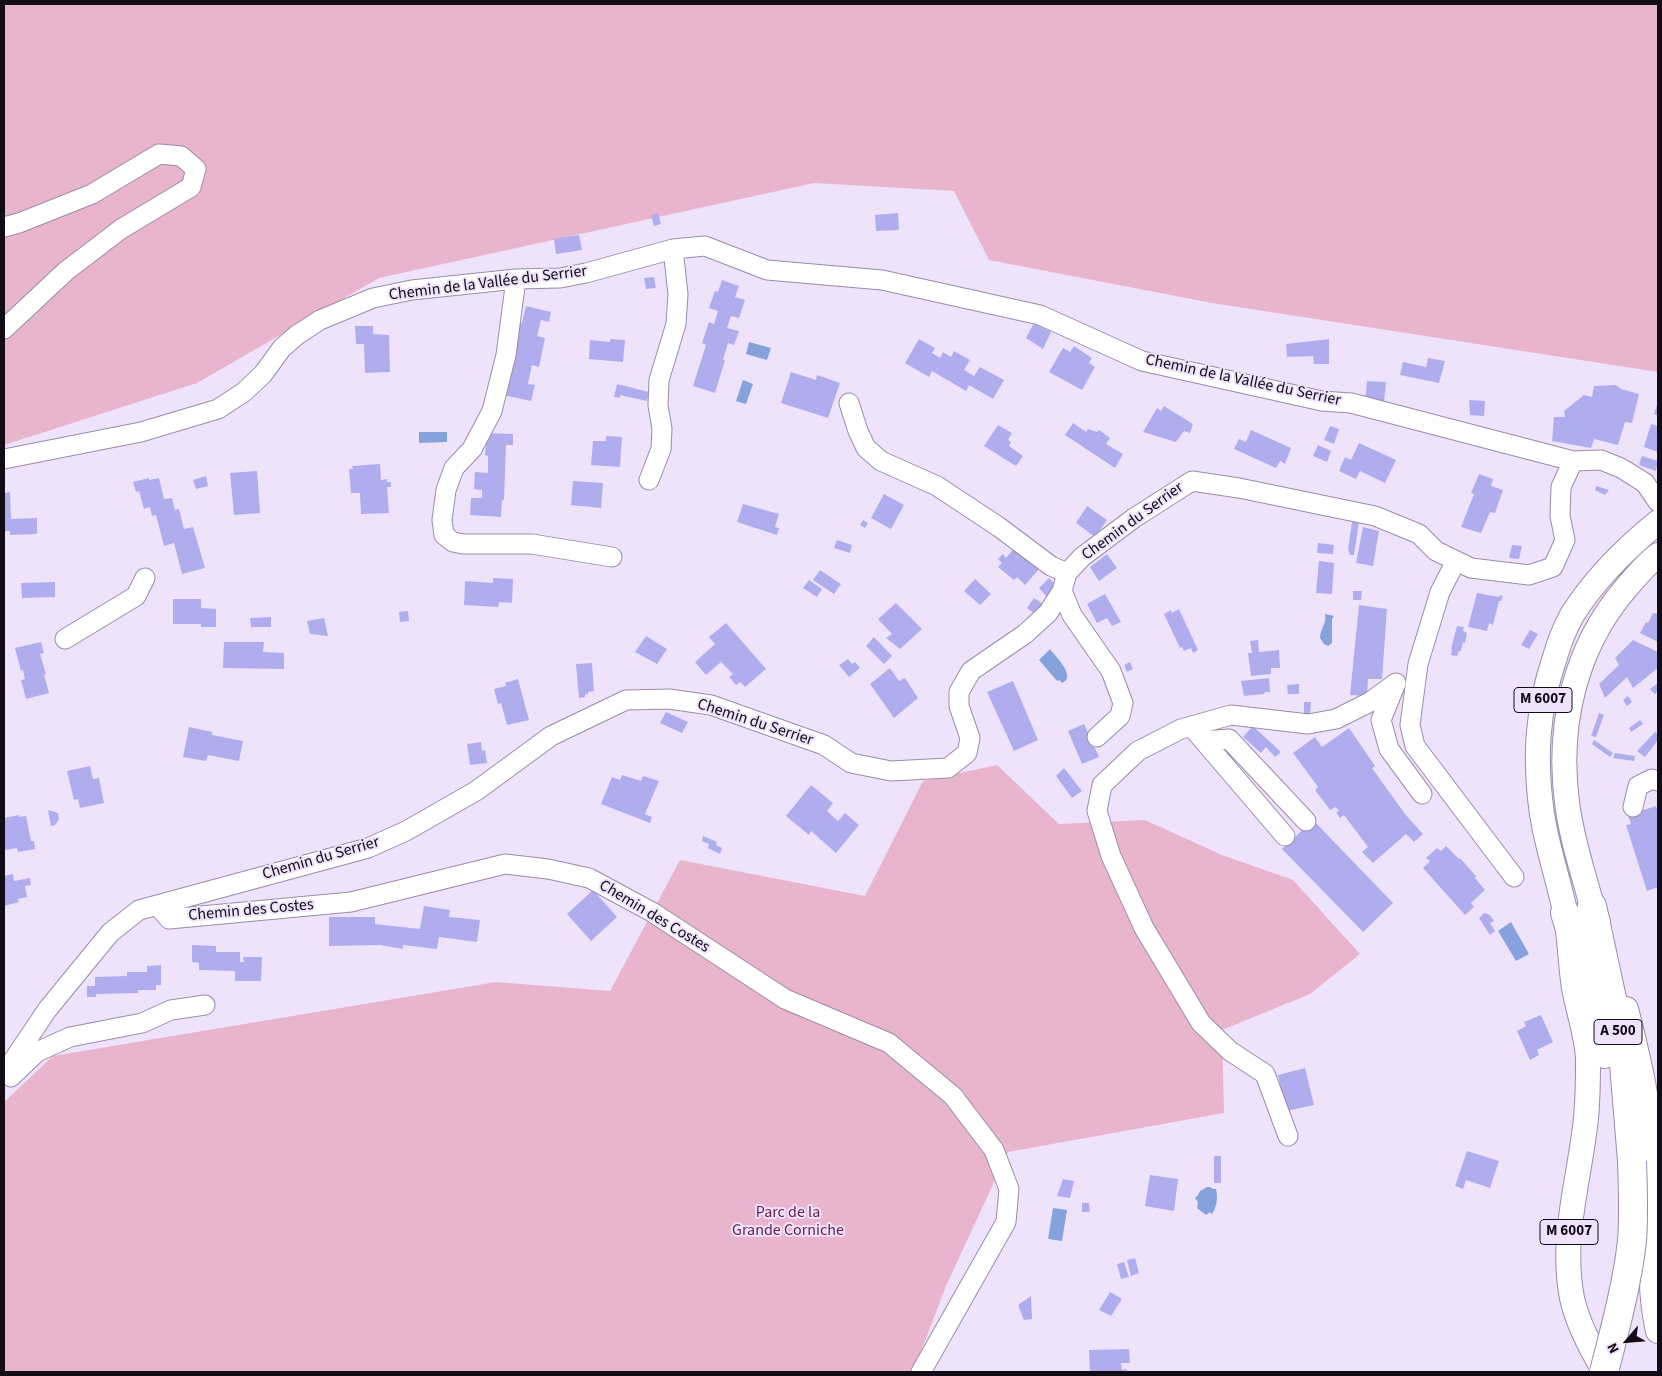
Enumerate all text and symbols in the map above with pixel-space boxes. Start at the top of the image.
street label: Chemin de la Vallée du Serrier [388,262,588,306]
street label: Chemin de la Vallée du Serrier [1144,351,1342,411]
street label: Chemin du Serrier [1079,479,1187,565]
road number: M 6007 [1514,688,1572,712]
street label: Chemin du Serrier [695,695,815,751]
street label: Chemin du Serrier [260,833,382,885]
street label: Chemin des Costes [595,876,713,958]
street label: Chemin des Costes [188,896,314,926]
road number: A 500 [1594,1020,1642,1044]
park label: Parc de la Grande Corniche [732,1203,844,1241]
road number: M 6007 [1540,1220,1598,1244]
north arrow [1602,1316,1652,1366]
text: N [1603,1339,1625,1356]

